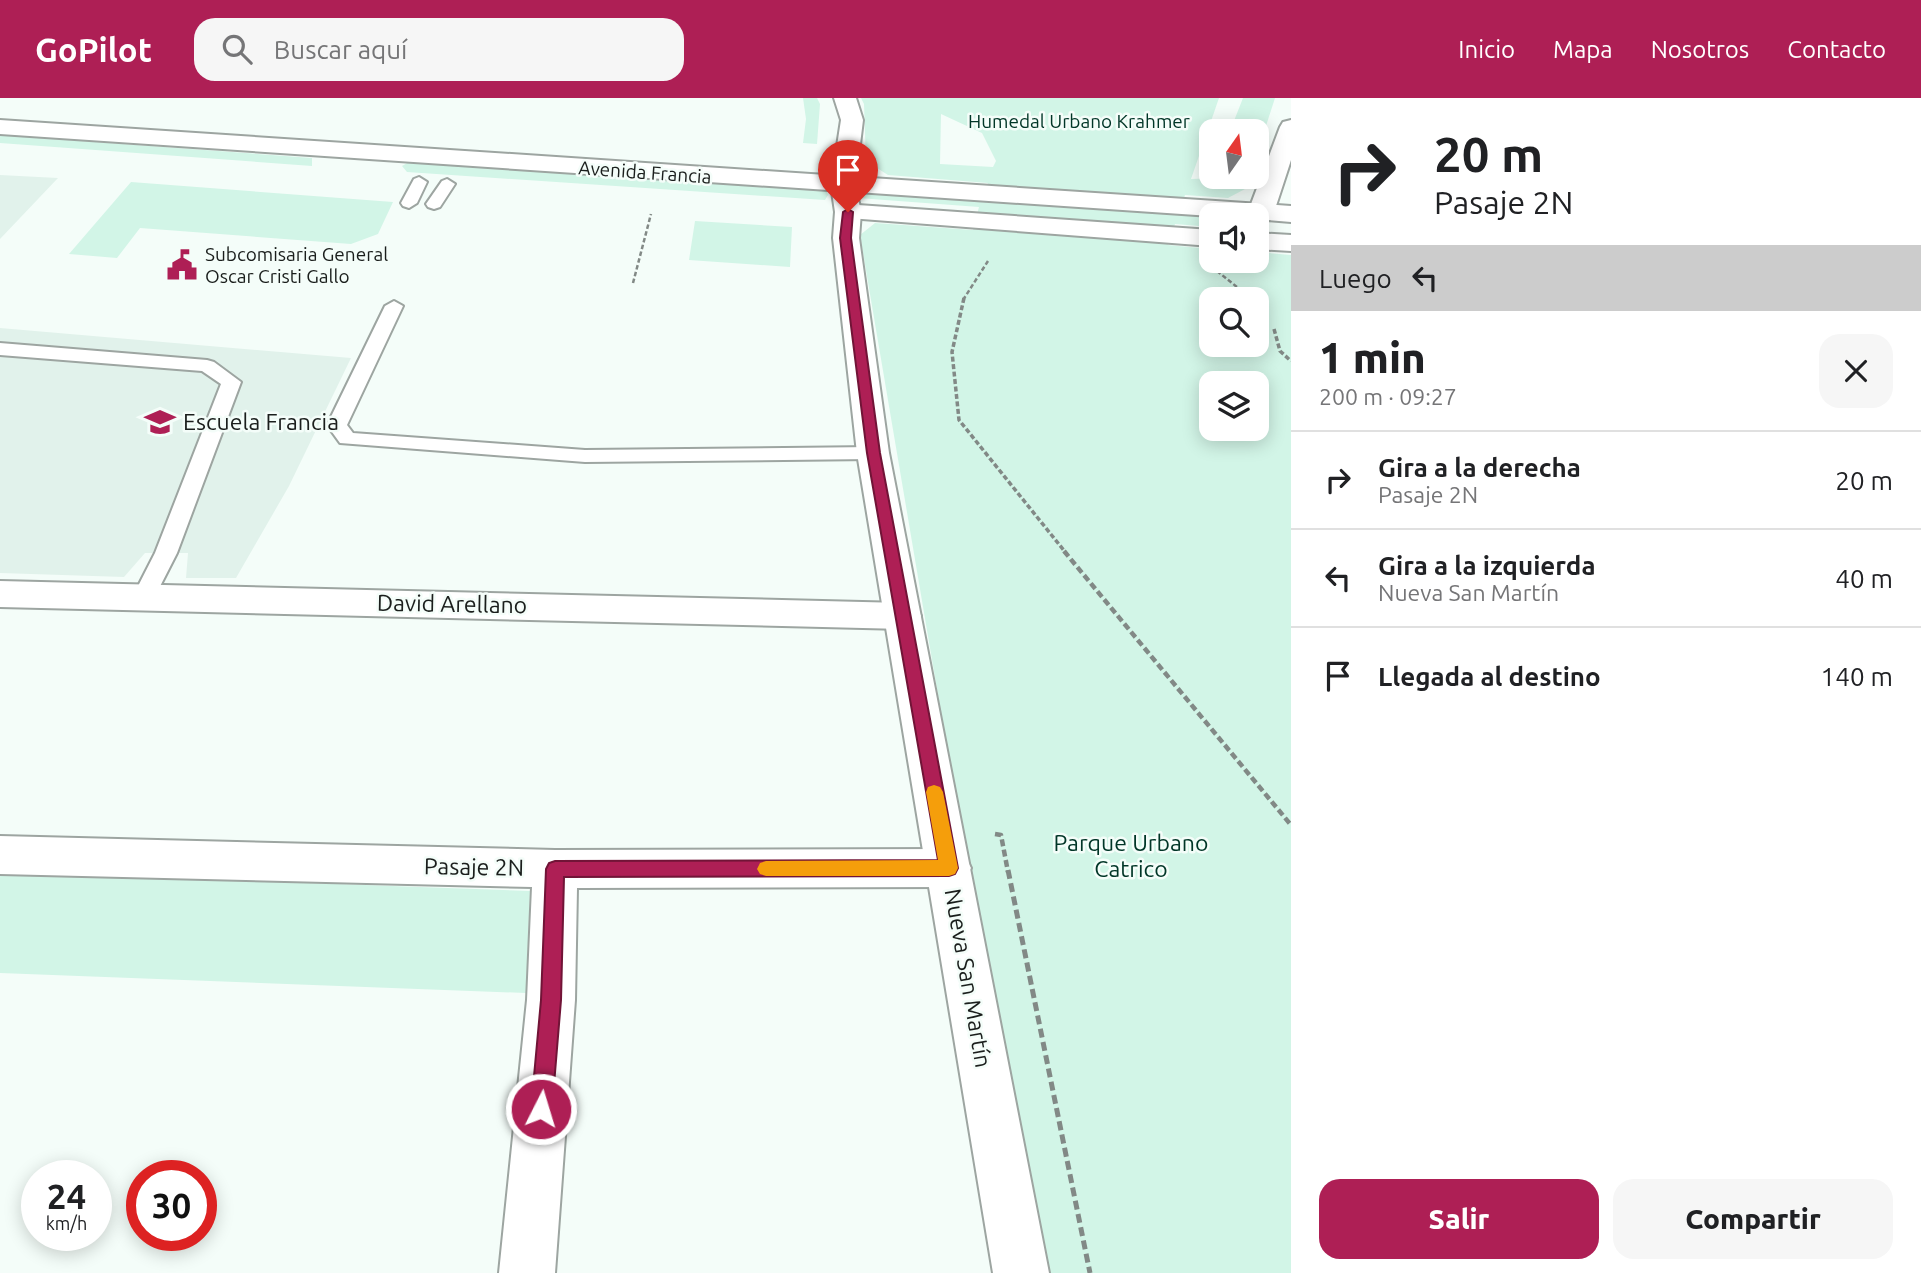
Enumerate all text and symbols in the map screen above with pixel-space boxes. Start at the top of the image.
search box [194,18,684,81]
icon: search [218,30,256,68]
text: GoPilot [35,31,152,68]
text: Buscar aquí [274,35,407,64]
text: Inicio [1458,36,1515,63]
text: Mapa [1553,36,1613,63]
text: Nosotros [1651,36,1749,63]
text: Contacto [1787,36,1886,63]
park label: Humedal Urbano Krahmer [968,110,1190,132]
north arrow [1199,119,1269,189]
map controls [1199,119,1269,441]
icon: right [1319,126,1410,217]
text: 20 m [1434,126,1543,181]
pin [818,140,878,212]
icon: arrive [829,151,867,189]
street label: Avenida Francia [578,156,712,188]
text: Pasaje 2N [1434,184,1573,220]
button: sound [1199,203,1269,273]
place label: Subcomisaria General Oscar Cristi Gallo [205,243,388,287]
public building icon: Subcomisaria General Oscar Cristi Gallo [165,248,199,282]
icon: left [1406,259,1444,297]
text: Luego [1319,264,1392,293]
button: search [1199,287,1269,357]
text: 1 min [1319,334,1426,381]
button: close [1819,334,1893,408]
button: layers [1199,371,1269,441]
text: 200 m · 09:27 [1319,384,1457,409]
school or university icon: Escuela Francia [143,405,177,439]
place label: Escuela Francia [183,409,339,434]
text: Gira a la derecha [1378,453,1581,482]
icon: right [1319,461,1357,499]
text: 20 m [1835,466,1893,495]
text: Pasaje 2N [1378,482,1478,507]
text: Gira a la izquierda [1378,551,1596,580]
icon: left [1319,559,1357,597]
text: 40 m [1835,564,1893,593]
text: Nueva San Martín [1378,580,1559,605]
street label: David Arellano [377,590,527,617]
icon: arrive [1319,657,1357,695]
text: Llegada al destino [1378,662,1601,691]
text: 140 m [1821,662,1893,691]
park label: Parque Urbano Catrico [1054,830,1208,881]
street label: Pasaje 2N [424,853,524,880]
street label: Nueva San Martín [940,887,997,1069]
position arrow [504,1072,578,1146]
speed limit sign: 30 [126,1160,217,1251]
text: 24 [47,1176,86,1216]
button: Salir [1319,1179,1599,1259]
button: Compartir [1613,1179,1893,1259]
text: km/h [46,1213,87,1233]

